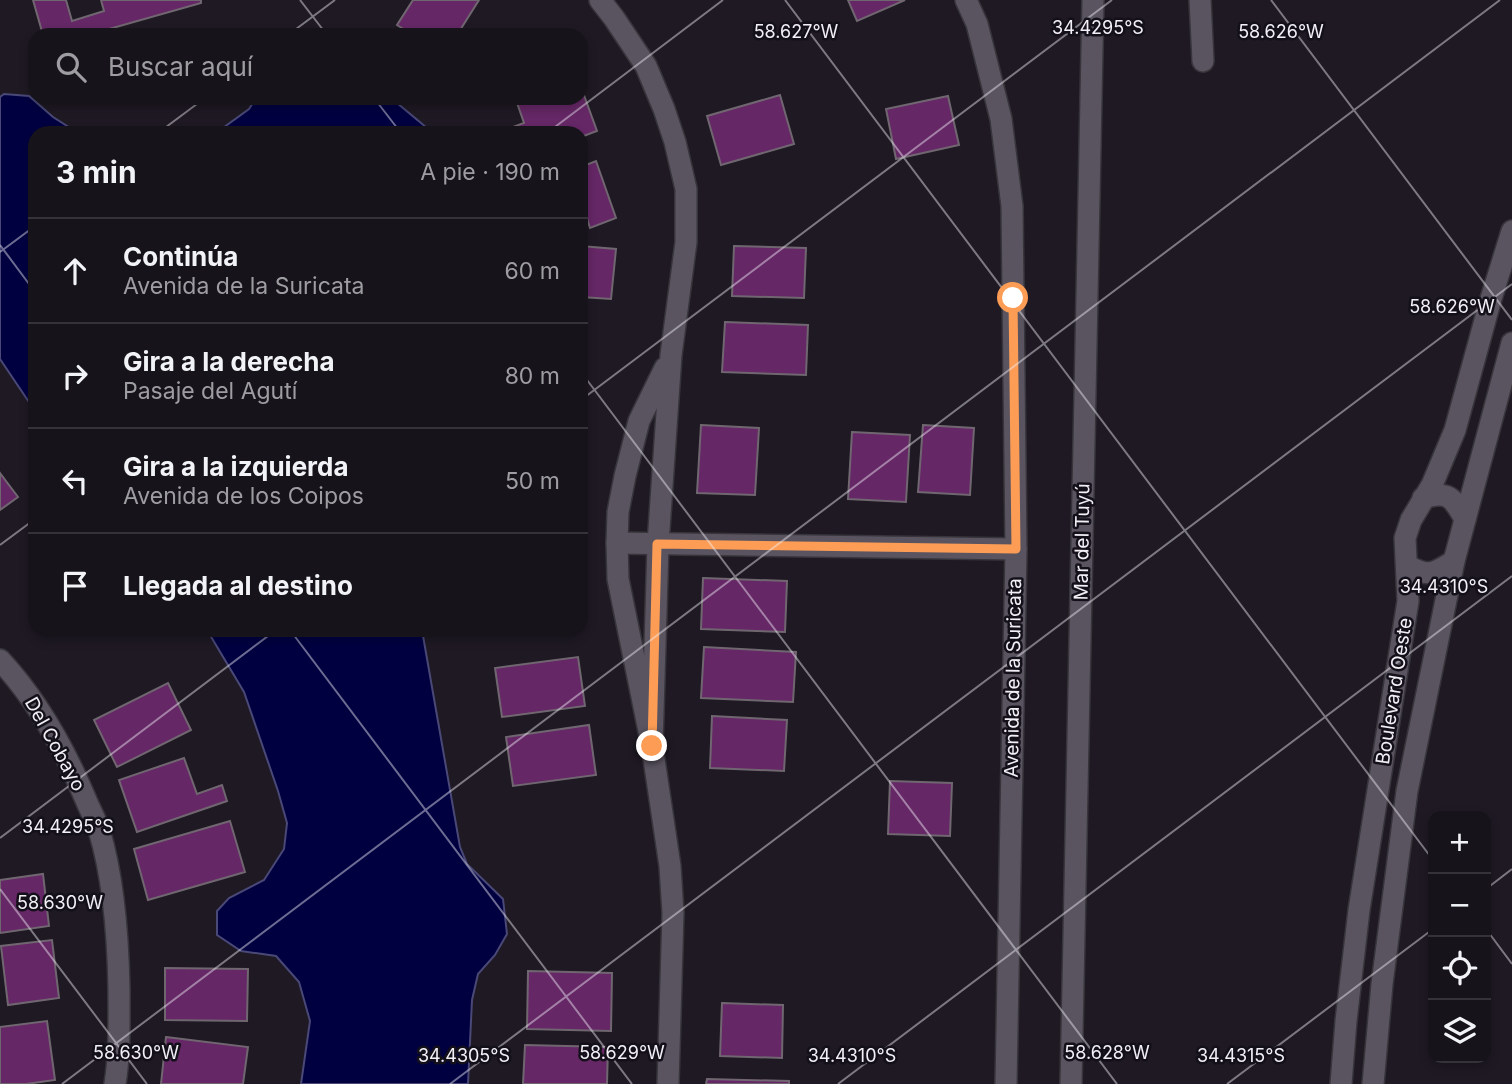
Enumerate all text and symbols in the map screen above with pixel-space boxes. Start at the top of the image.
text: 34.4295°S [1052,17,1144,38]
text: 58.627°W [754,21,839,42]
text: 58.626°W [1238,21,1324,42]
search box [28,28,588,105]
icon: search [52,48,90,86]
text: Buscar aquí [108,51,253,82]
text: 3 min [56,154,137,190]
text: A pie · 190 m [420,158,560,186]
text: Continúa [123,241,238,272]
icon: ahead [56,252,94,290]
text: 60 m [505,257,560,285]
text: Avenida de la Suricata [123,272,365,300]
route start [997,282,1028,313]
text: 58.626°W [1409,296,1495,317]
text: Gira a la derecha [123,346,335,377]
icon: right [56,357,94,395]
text: 80 m [505,362,560,390]
text: Pasaje del Agutí [123,377,297,405]
text: Gira a la izquierda [123,451,349,482]
icon: left [56,462,94,500]
text: 50 m [505,467,560,495]
text: Avenida de los Coipos [123,482,364,510]
street label: Mar del Tuyú [1069,483,1095,601]
icon: arrive [56,567,94,605]
text: Llegada al destino [123,570,353,601]
text: 34.4310°S [1400,576,1488,597]
street label: Avenida de la Suricata [1000,578,1026,778]
street label: Boulevard Oeste [1371,616,1417,766]
street label: Del Cobayo [20,693,90,795]
route end [636,730,667,761]
map controls [1428,811,1491,1063]
button: + [1428,811,1491,874]
text: 34.4295°S [22,816,114,837]
button: − [1428,874,1491,937]
text: 58.630°W [17,892,103,913]
button: locate [1428,937,1491,1000]
button: layers [1428,1000,1491,1063]
text: 58.630°W [93,1042,179,1063]
text: 58.629°W [579,1042,665,1063]
text: 58.628°W [1064,1042,1150,1063]
text: 34.4305°S [418,1045,510,1066]
text: 34.4310°S [808,1045,896,1066]
text: 34.4315°S [1197,1045,1285,1066]

